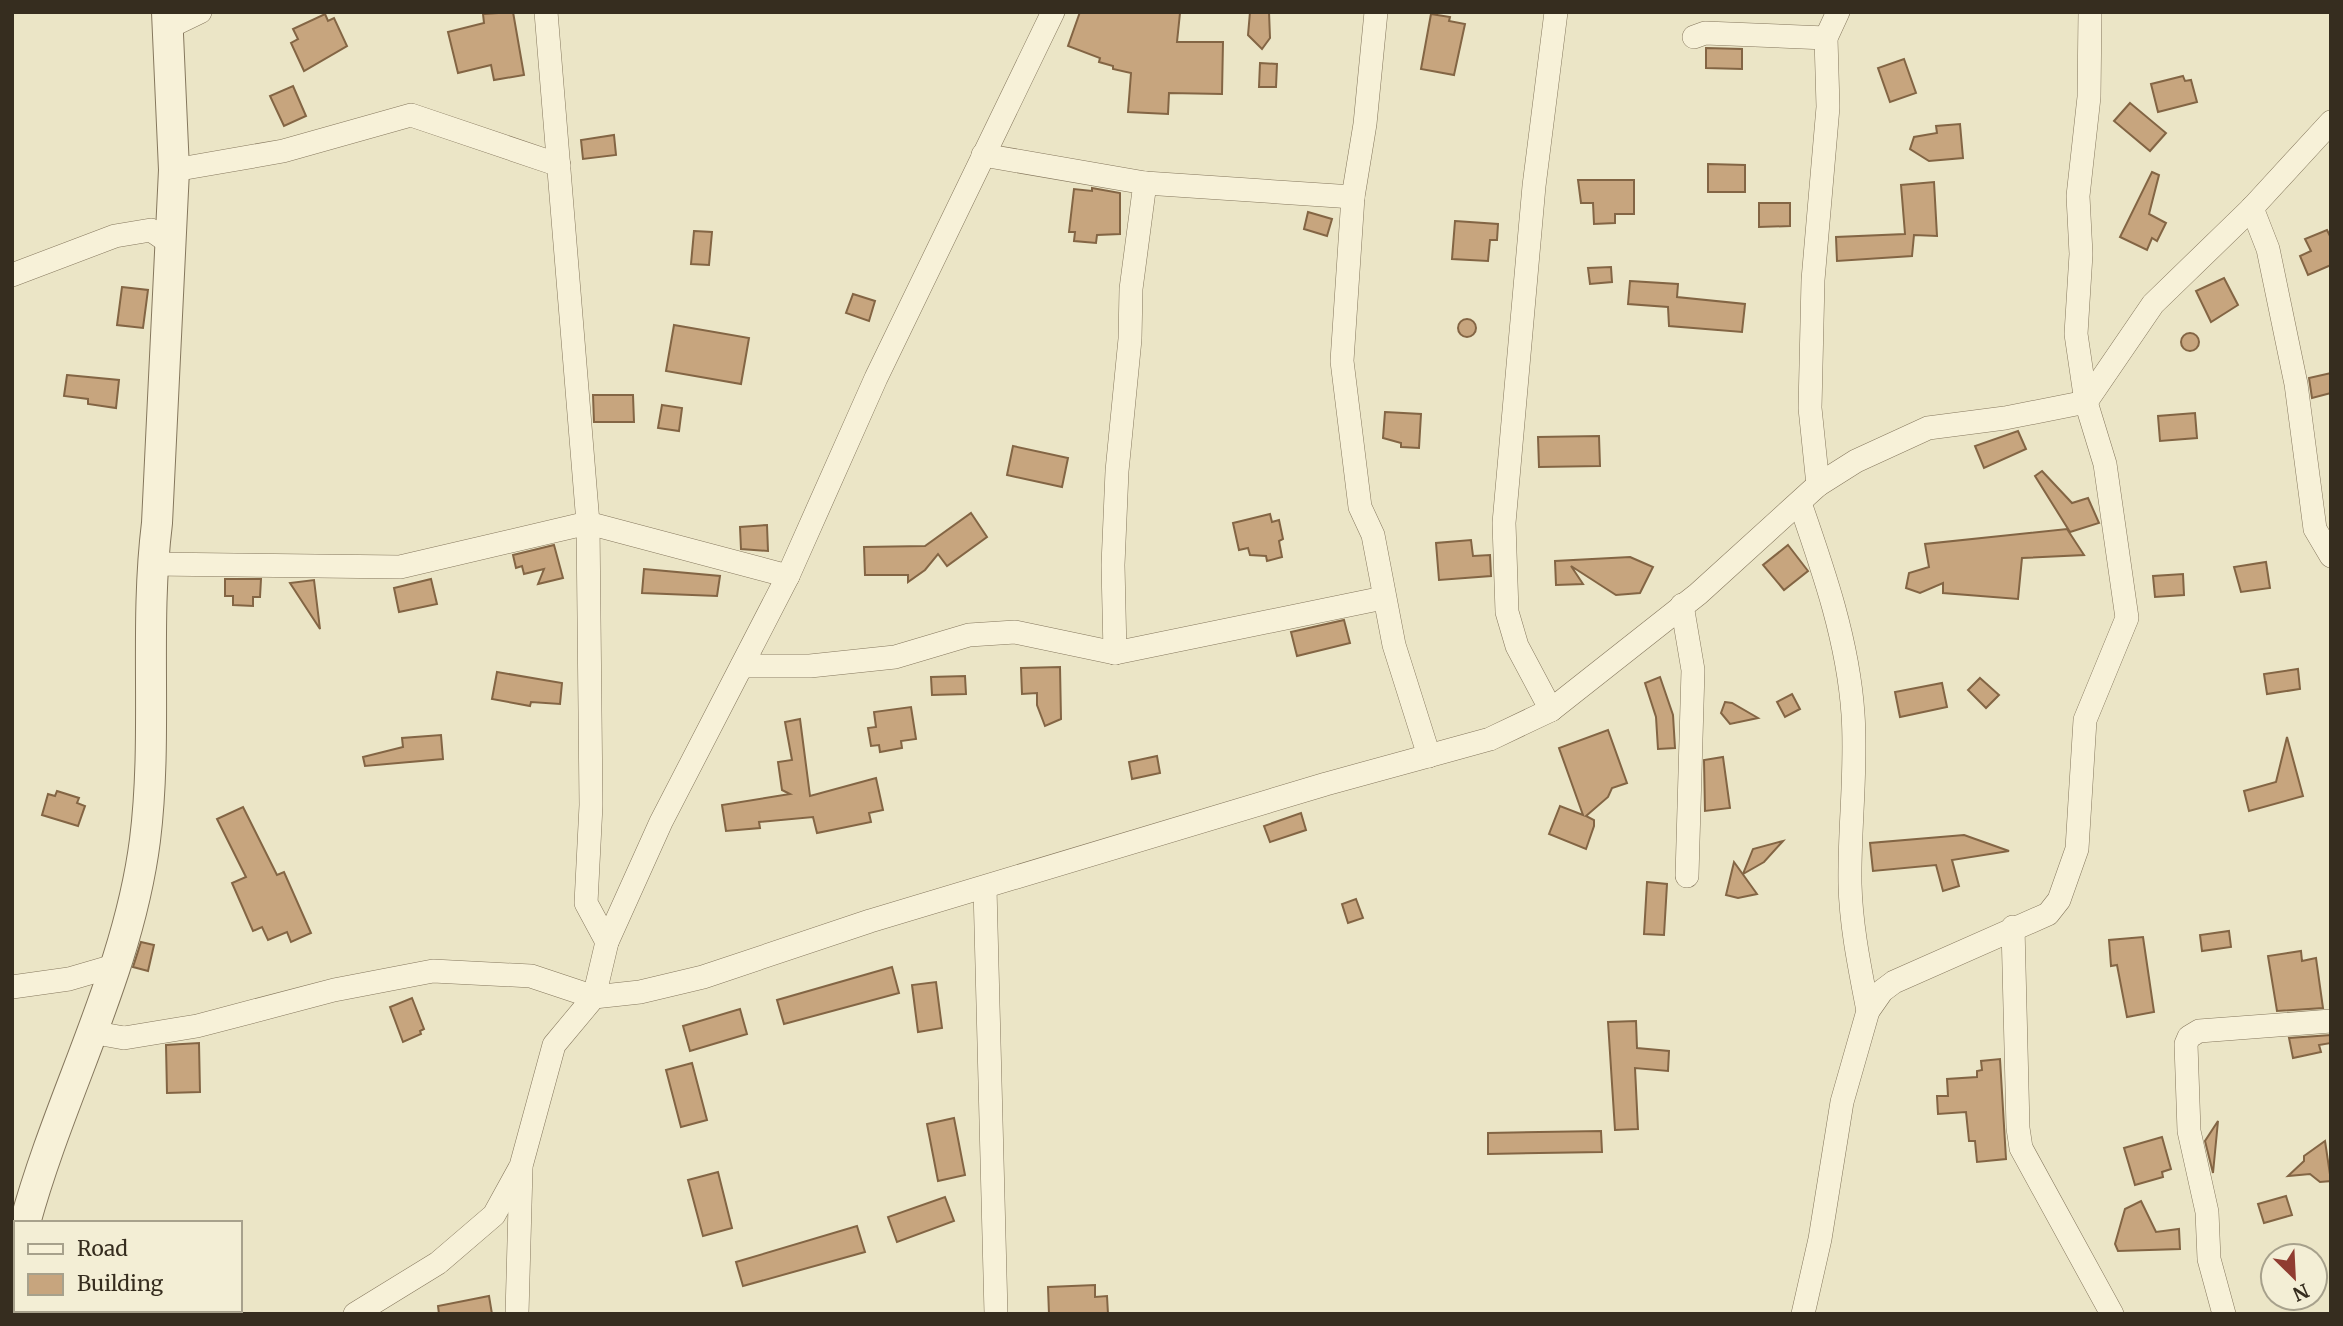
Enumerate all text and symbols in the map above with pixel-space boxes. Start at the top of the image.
legend [14,1221,242,1312]
text: Road [77,1235,128,1262]
north arrow [2259,1242,2329,1312]
text: Building [77,1270,164,1297]
text: N [2289,1279,2313,1307]

